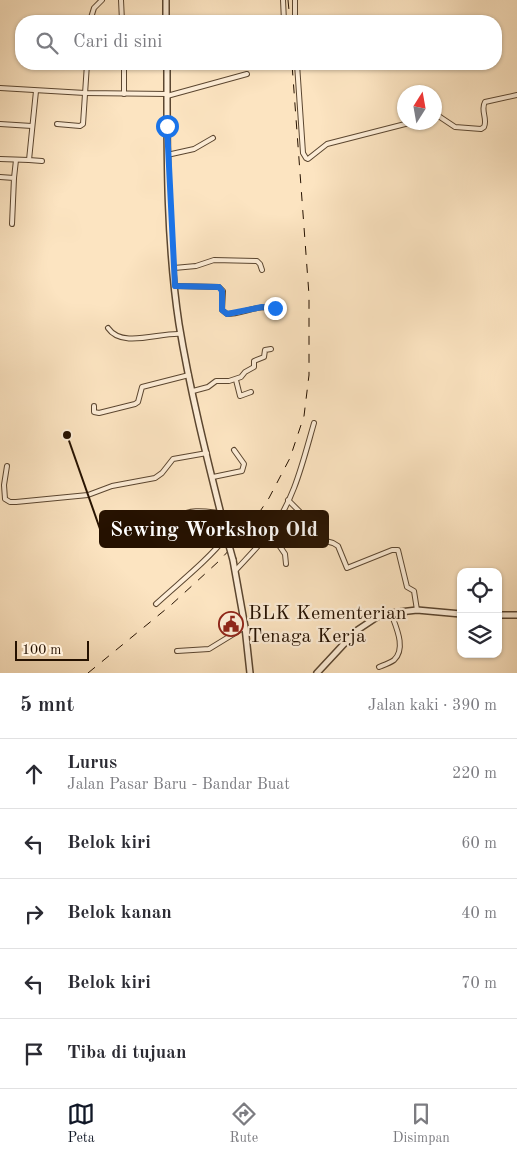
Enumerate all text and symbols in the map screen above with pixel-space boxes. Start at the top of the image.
search box [15,15,502,70]
icon: search [33,29,61,57]
text: Cari di sini [73,33,163,52]
north arrow [397,85,442,130]
route start [156,115,179,138]
route end [264,297,287,320]
callout: Sewing Workshop Old [100,511,328,547]
text: Sewing Workshop Old [110,520,318,541]
map controls [457,568,502,658]
button: locate [457,568,502,613]
place label: BLK Kementerian Tenaga Kerja [248,604,407,647]
public building icon: BLK Kementerian Tenaga Kerja [218,611,244,637]
button: layers [457,613,502,658]
scale bar [15,638,89,661]
text: 100 m [22,643,61,657]
text: 5 mnt [20,695,74,716]
text: Jalan kaki · 390 m [368,698,497,714]
text: Lurus [67,754,117,773]
icon: ahead [20,760,48,788]
text: 220 m [452,766,497,782]
text: Jalan Pasar Baru - Bandar Buat [67,777,290,793]
icon: left [20,830,48,858]
text: Belok kiri [67,834,151,853]
text: 60 m [461,836,497,852]
icon: right [20,900,48,928]
text: Belok kanan [67,904,172,923]
text: 40 m [461,906,497,922]
icon: left [20,970,48,998]
text: Belok kiri [67,974,151,993]
text: 70 m [461,976,497,992]
icon: arrive [20,1040,48,1068]
text: Tiba di tujuan [67,1044,187,1063]
tab: Peta [67,1100,95,1147]
tab: Rute [229,1100,258,1147]
tab: Disimpan [392,1100,450,1147]

